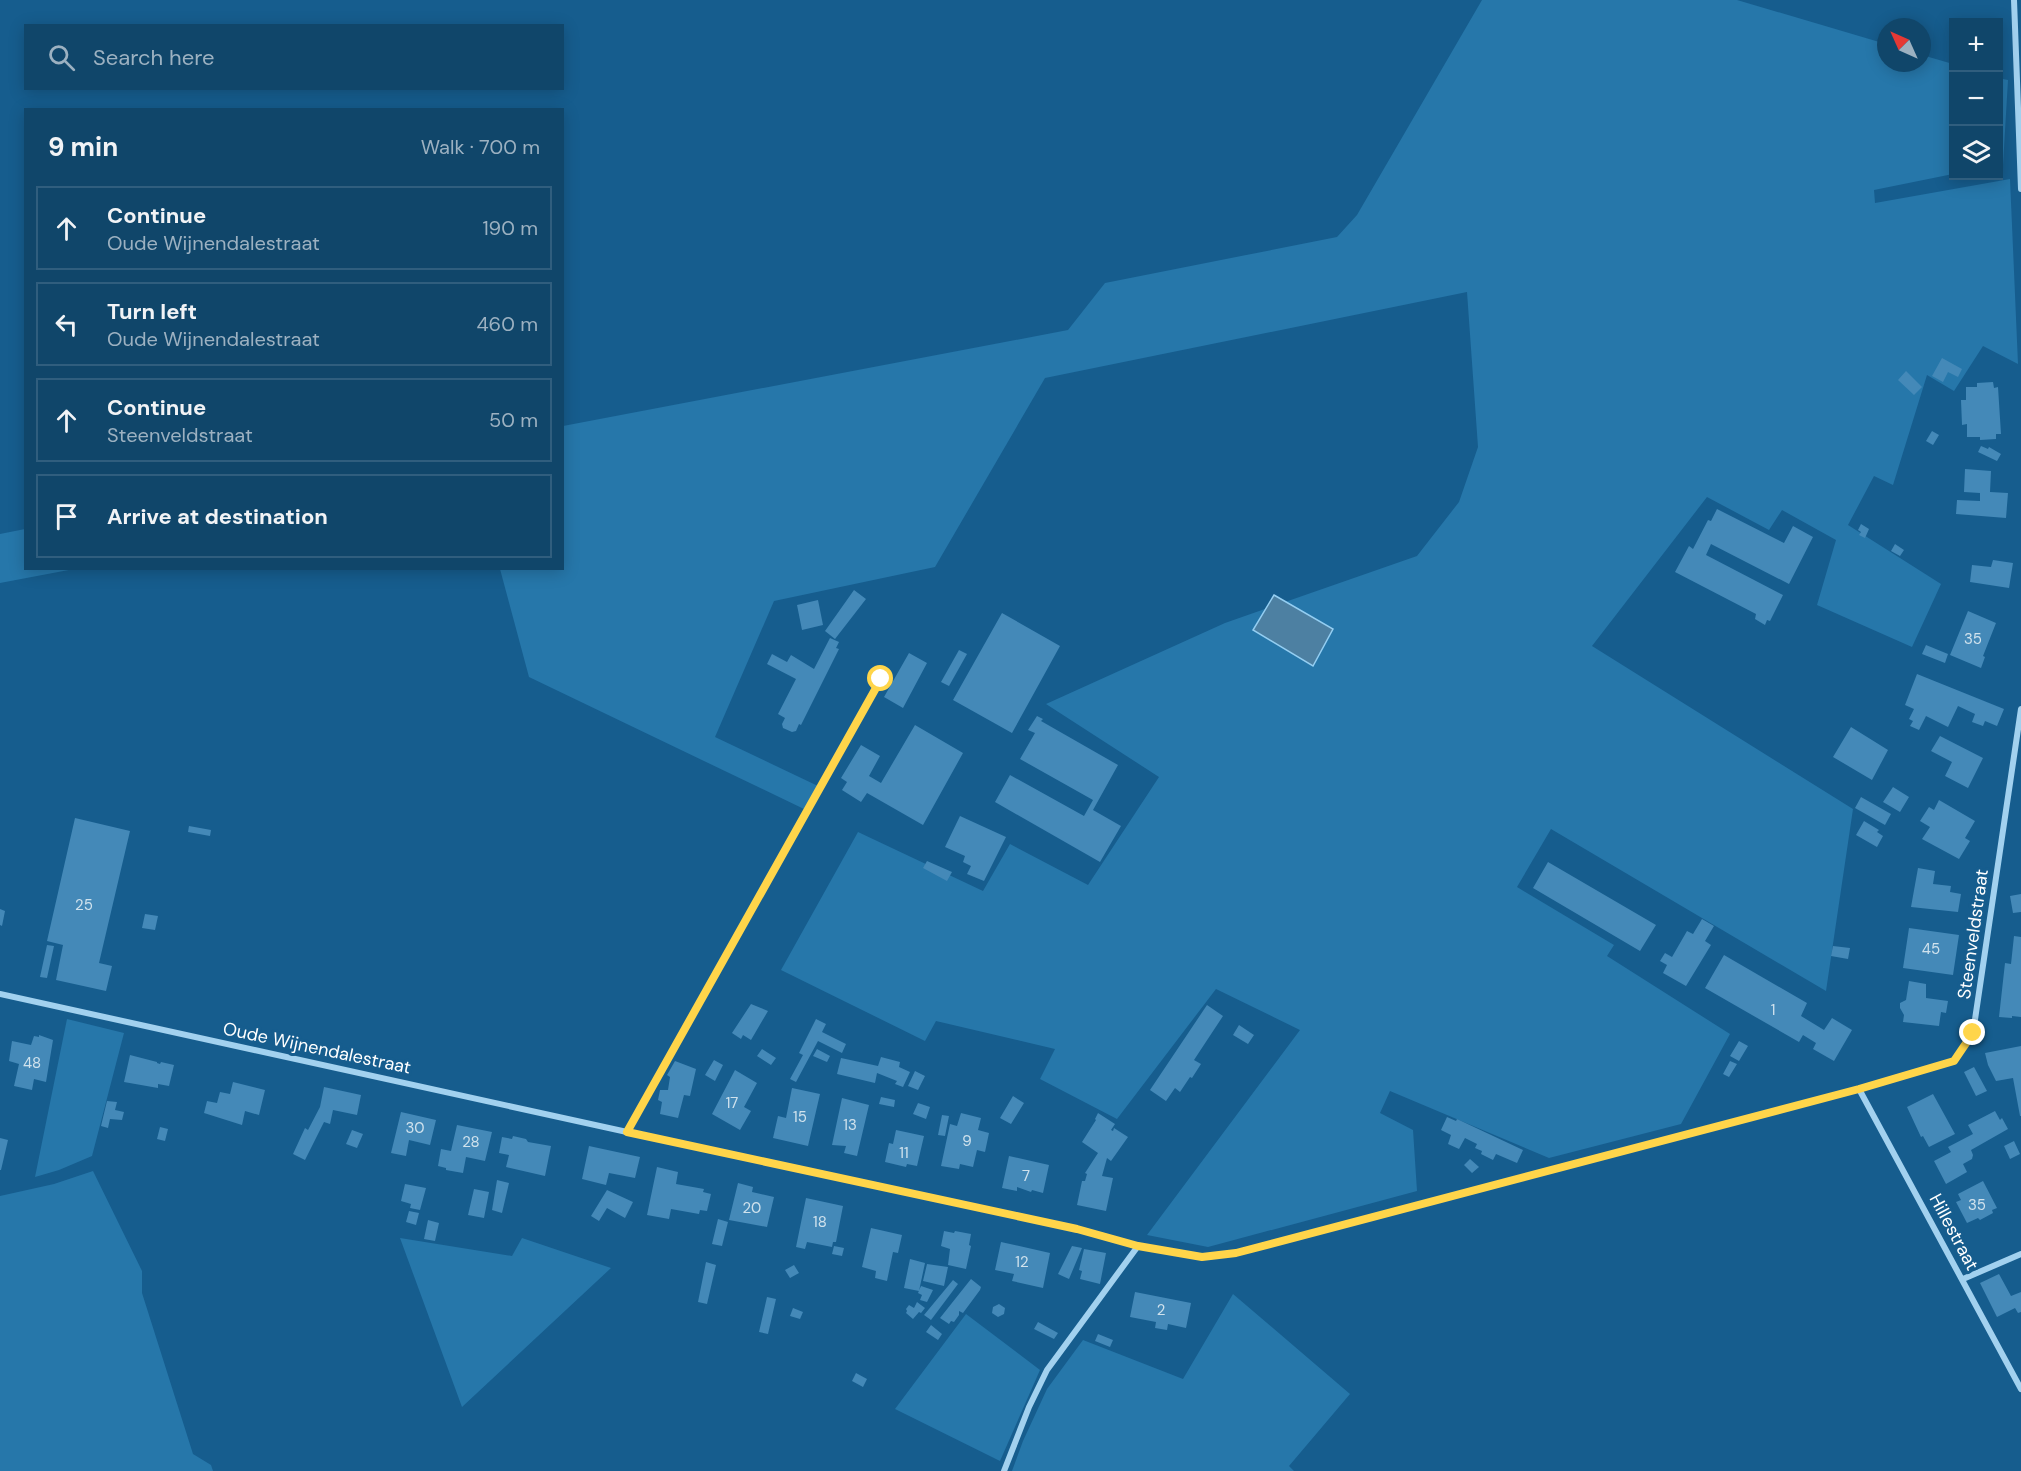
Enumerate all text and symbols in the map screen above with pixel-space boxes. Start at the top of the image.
north arrow [1877,18,1931,72]
map controls [1949,18,2003,180]
button: + [1949,18,2003,72]
search box [24,24,564,90]
icon: search [45,41,78,74]
text: Search here [93,43,214,72]
button: − [1949,72,2003,126]
button: layers [1949,126,2003,180]
text: 9 min [48,130,118,164]
text: Walk · 700 m [421,134,540,160]
text: Continue [107,201,206,230]
icon: ahead [50,212,83,245]
text: 190 m [482,215,538,241]
text: Oude Wijnendalestraat [107,230,320,256]
text: Turn left [107,297,197,326]
icon: left [50,308,83,341]
text: 460 m [476,311,538,337]
text: Oude Wijnendalestraat [107,326,320,352]
text: Continue [107,393,206,422]
icon: ahead [50,404,83,437]
text: 50 m [489,407,538,433]
text: Steenveldstraat [107,422,253,448]
icon: arrive [50,500,83,533]
text: Arrive at destination [107,502,328,531]
house number: 35 [1964,629,1982,649]
route start [867,665,893,691]
street label: Steenveldstraat [1952,867,1994,1001]
house number: 25 [75,895,93,915]
house number: 45 [1922,939,1940,959]
house number: 1 [1771,1000,1775,1020]
street label: Oude Wijnendalestraat [221,1016,413,1080]
route end [1959,1019,1985,1045]
house number: 48 [23,1053,41,1073]
house number: 17 [726,1093,738,1113]
house number: 15 [793,1107,807,1127]
house number: 13 [843,1115,857,1135]
house number: 30 [405,1118,425,1138]
house number: 9 [962,1131,972,1151]
house number: 28 [462,1132,480,1152]
house number: 11 [899,1143,909,1163]
house number: 7 [1022,1166,1030,1186]
street label: Hillestraat [1924,1189,1984,1275]
house number: 35 [1968,1195,1986,1215]
house number: 20 [743,1198,761,1218]
house number: 18 [813,1212,827,1232]
house number: 12 [1015,1252,1029,1272]
house number: 2 [1157,1300,1165,1320]

